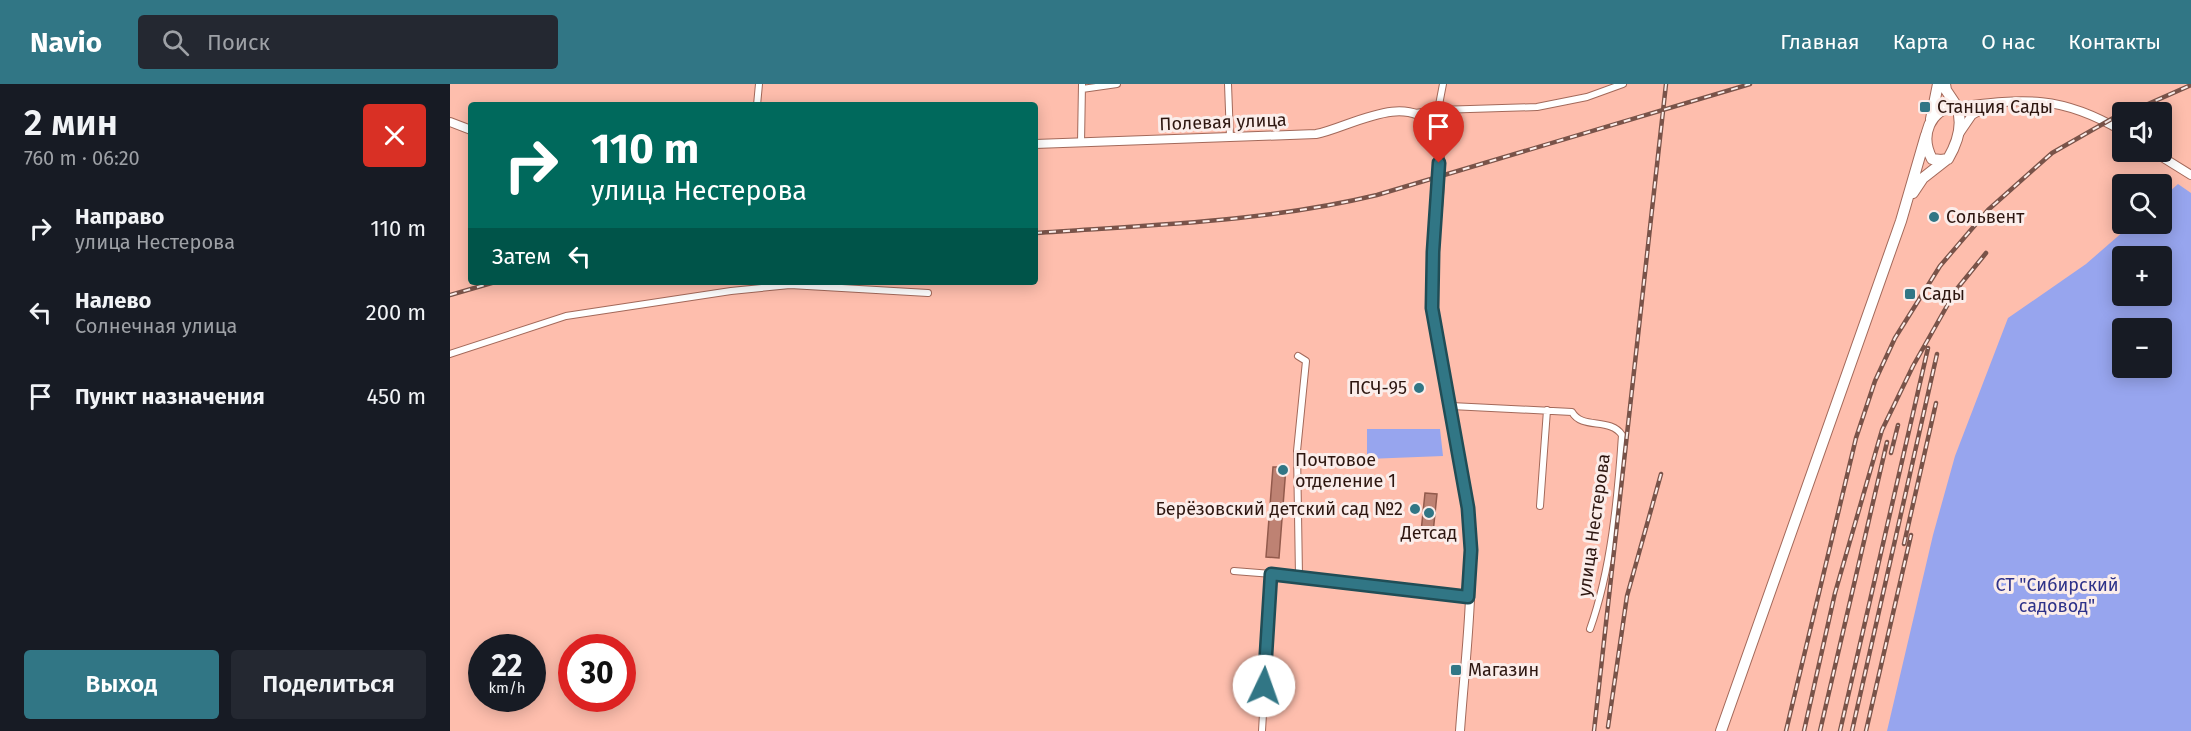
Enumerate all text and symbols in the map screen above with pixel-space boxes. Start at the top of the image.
search box [138,15,558,69]
text: Navio [30,26,102,59]
icon: search [159,26,192,59]
text: Поиск [207,29,270,56]
text: Главная [1780,29,1860,55]
text: Карта [1893,29,1948,55]
text: О нас [1981,29,2035,55]
text: Контакты [2068,29,2161,55]
place label: Станция Сады [1937,96,2053,118]
marker: Станция Сады [1918,100,1932,114]
text: 2 мин [24,101,118,145]
pin [1413,101,1464,163]
map controls [2112,102,2172,378]
button: sound [2112,102,2172,162]
button: close [363,104,426,167]
street label: Полевая улица [1159,109,1287,135]
icon: arrive [1422,110,1455,143]
text: 110 m [591,124,699,174]
icon: right [492,126,570,204]
text: 760 m · 06:20 [24,146,140,170]
button: search [2112,174,2172,234]
text: улица Нестерова [591,175,807,207]
text: Направо [75,203,164,230]
place label: Сольвент [1946,206,2025,228]
marker: Сольвент [1927,210,1941,224]
icon: right [24,212,57,245]
text: 110 m [370,215,426,242]
text: улица Нестерова [75,230,235,254]
icon: left [563,240,596,273]
text: Затем [492,243,551,270]
button: + [2112,246,2172,306]
place label: Сады [1922,283,1965,305]
text: Налево [75,287,151,314]
marker: Сады [1903,287,1917,301]
icon: left [24,296,57,329]
text: 200 m [366,299,426,326]
text: Солнечная улица [75,314,237,338]
button: − [2112,318,2172,378]
place label: ПСЧ-95 [1348,377,1407,399]
icon: arrive [24,380,57,413]
marker: ПСЧ-95 [1412,381,1426,395]
text: Пункт назначения [75,383,265,410]
text: 450 m [367,383,426,410]
place label: Почтовое отделение 1 [1295,449,1396,492]
street label: улица Нестерова [1573,452,1615,598]
marker: Почтовое отделение 1 [1276,463,1290,477]
place label: Берёзовский детский сад №2 [1155,498,1403,520]
marker: Берёзовский детский сад №2 [1408,502,1422,516]
marker: Детсад [1422,506,1436,520]
place label: Детсад [1400,522,1457,544]
park label: СТ "Сибирский садовод" [1995,574,2119,617]
speed limit sign: 30 [558,634,636,712]
text: 22 [491,648,523,684]
button: Выход [24,650,219,719]
button: Поделиться [231,650,426,719]
position arrow [1232,654,1296,718]
place label: Магазин [1468,659,1539,681]
marker: Магазин [1449,663,1463,677]
text: km/h [488,679,526,697]

